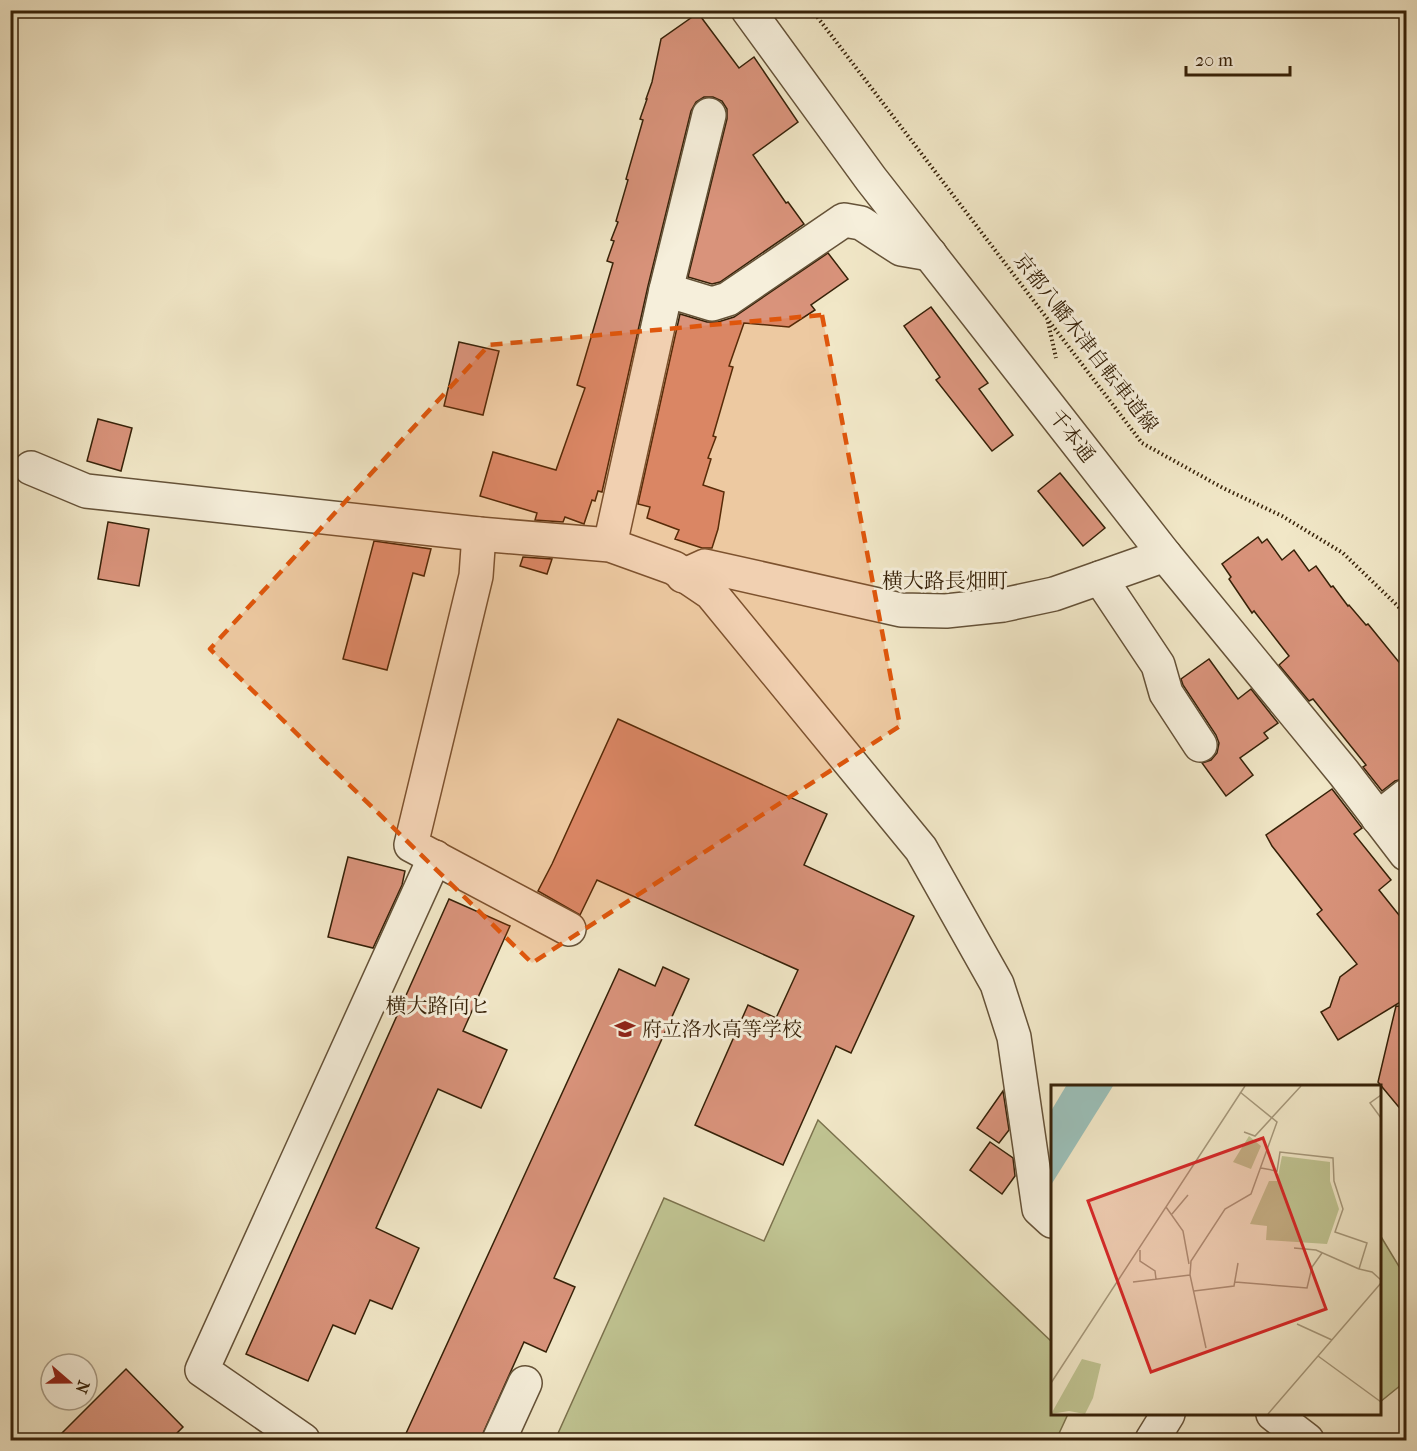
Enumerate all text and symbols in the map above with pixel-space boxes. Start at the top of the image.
scale bar [1186,39,1290,77]
text: 20 m [1195,50,1233,71]
street label: 京都八幡木津自転車道線 [1009,249,1163,437]
street label: 千本通 [1044,405,1100,467]
district label: 横大路長畑町 [882,569,1008,593]
district label: 横大路向ヒ [386,994,491,1018]
school or university icon: 府立洛水高等学校 [613,1017,637,1041]
place label: 府立洛水高等学校 [642,1018,802,1041]
inset map [1051,1085,1381,1415]
north arrow [39,1352,99,1412]
text: N [71,1378,94,1397]

